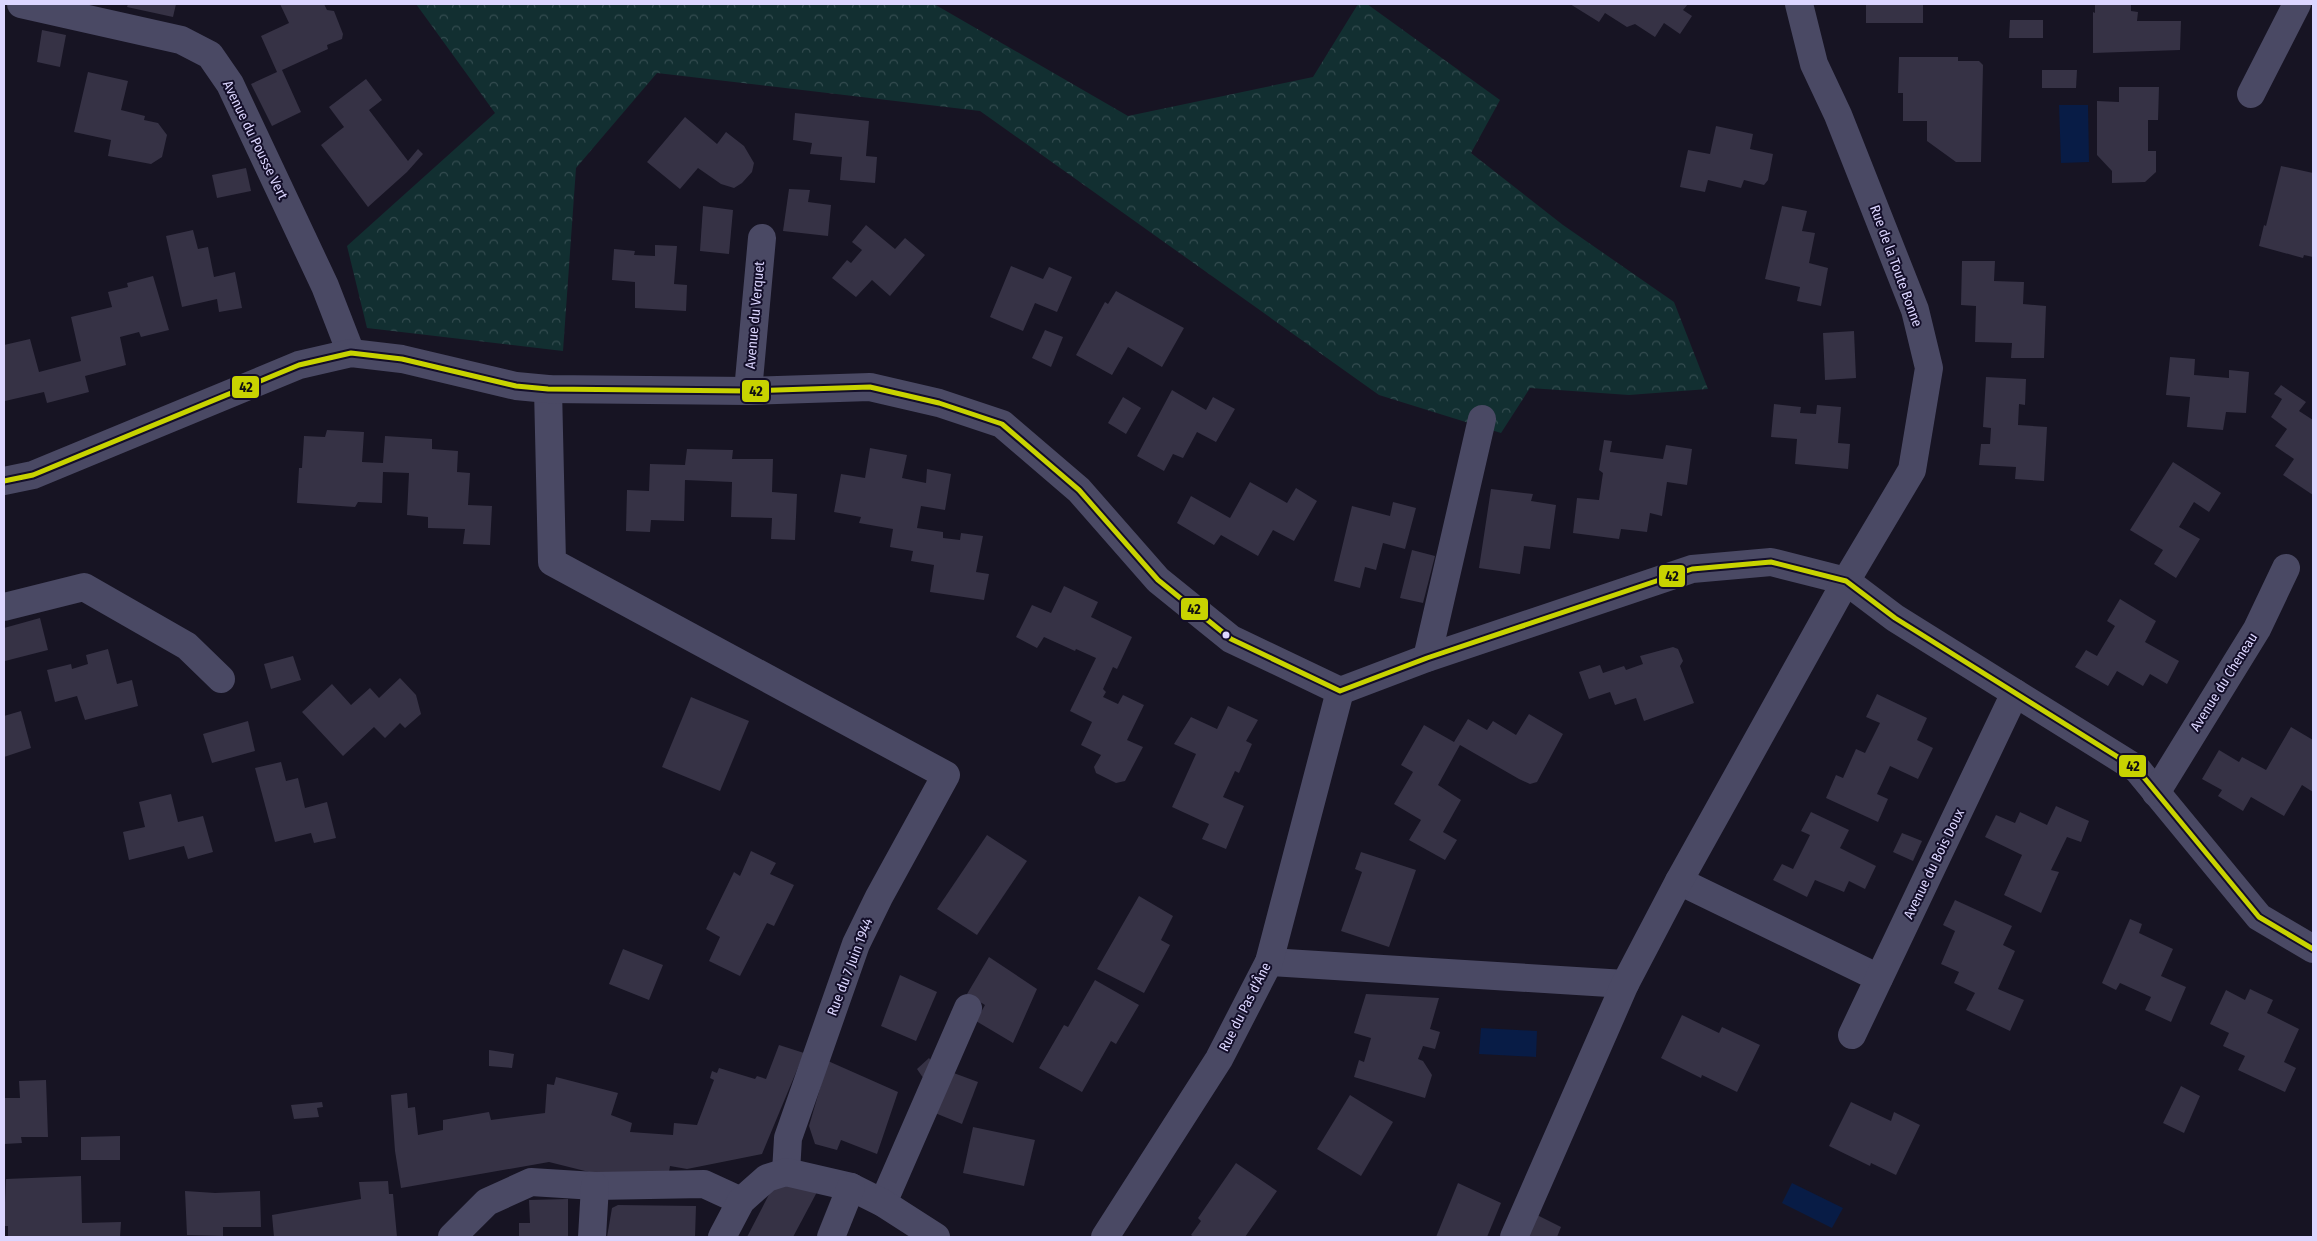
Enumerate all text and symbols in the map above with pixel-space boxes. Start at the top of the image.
street label: Avenue du Pousse Vert [219,78,291,203]
street label: Rue de la Toute Bonne [1866,203,1926,329]
street label: Avenue du Verquet [742,260,768,370]
line badge: 42 [231,375,260,399]
text: 42 [239,379,253,396]
line badge: 42 [741,379,770,403]
text: 42 [749,383,763,400]
line badge: 42 [1658,564,1686,588]
text: 42 [1665,568,1679,585]
line badge: 42 [1180,597,1209,621]
text: 42 [1187,601,1201,618]
unlabelled marker [1221,630,1231,640]
street label: Avenue du Cheneau [2187,630,2261,734]
line badge: 42 [2118,754,2147,778]
text: 42 [2126,758,2140,775]
street label: Avenue du Bois Doux [1900,805,1968,922]
street label: Rue du 7 Juin 1944 [824,916,877,1018]
street label: Rue du Pas d'Âne [1214,959,1275,1054]

